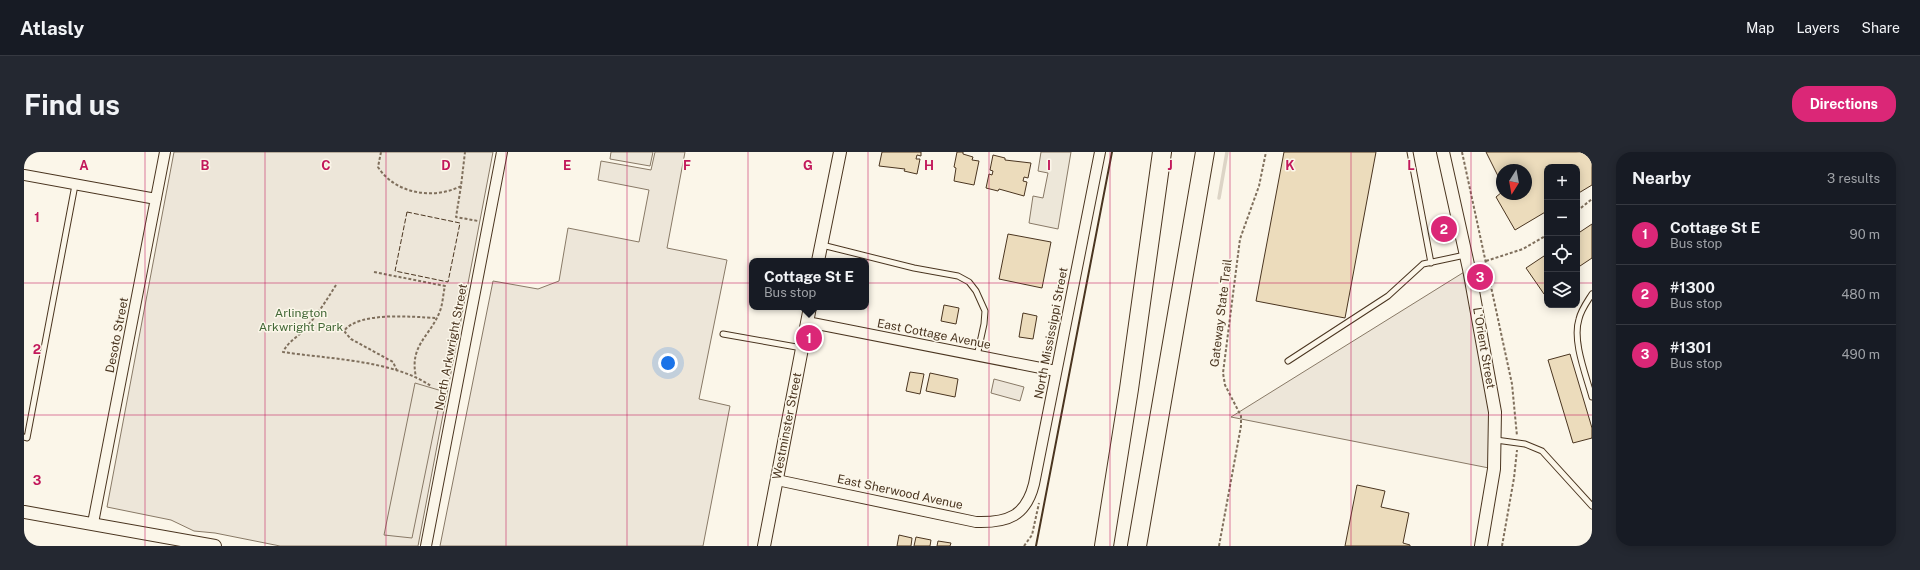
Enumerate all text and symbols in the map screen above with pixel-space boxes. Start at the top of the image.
text: Atlasly [20,17,84,39]
text: Map [1746,20,1774,36]
text: Layers [1796,20,1840,36]
text: Share [1862,20,1900,36]
button: Directions [1792,86,1896,122]
text: Find us [24,88,120,121]
text: A [79,158,89,173]
text: B [201,158,210,173]
text: C [321,158,331,173]
text: D [441,158,451,173]
text: E [563,158,571,173]
text: F [683,158,691,173]
text: G [803,158,813,173]
text: H [924,158,934,173]
text: I [1047,158,1051,173]
text: J [1167,158,1173,173]
text: K [1285,158,1295,173]
text: L [1407,158,1415,173]
north arrow [1496,164,1532,200]
map controls [1544,164,1580,308]
button: + [1544,164,1580,200]
text: Nearby [1632,168,1691,188]
text: 3 results [1827,171,1880,186]
button: − [1544,200,1580,236]
text: 1 [34,210,40,225]
pin: 2 [1431,214,1457,244]
text: Cottage St E [1670,219,1760,236]
text: 1 [1642,227,1648,242]
text: 90 m [1850,227,1880,242]
button: locate [1544,236,1580,272]
text: Bus stop [1670,236,1722,251]
popup [749,258,869,310]
street label: Gateway State Trail [1207,258,1235,368]
pin: 3 [1467,262,1493,292]
street label: North Mississippi Street [1031,266,1071,400]
text: Cottage St E [764,268,854,285]
button: layers [1544,272,1580,308]
text: #1300 [1670,279,1715,296]
street label: North Arkwright Street [432,282,470,411]
text: Bus stop [764,285,816,300]
text: 2 [1641,287,1649,302]
text: 480 m [1841,287,1880,302]
street label: Desoto Street [103,296,131,374]
text: Bus stop [1670,296,1722,311]
park label: Arlington Arkwright Park [259,306,343,334]
street label: L'Orient Street [1470,306,1498,390]
street label: East Cottage Avenue [876,316,992,352]
pin: 1 [796,323,822,353]
text: #1301 [1670,339,1712,356]
text: 2 [33,342,41,357]
text: 3 [1641,347,1649,362]
text: 490 m [1841,347,1880,362]
your location [658,353,678,373]
text: Bus stop [1670,356,1722,371]
street label: Westminster Street [770,371,804,481]
street label: East Sherwood Avenue [836,472,964,512]
text: 3 [33,473,42,488]

